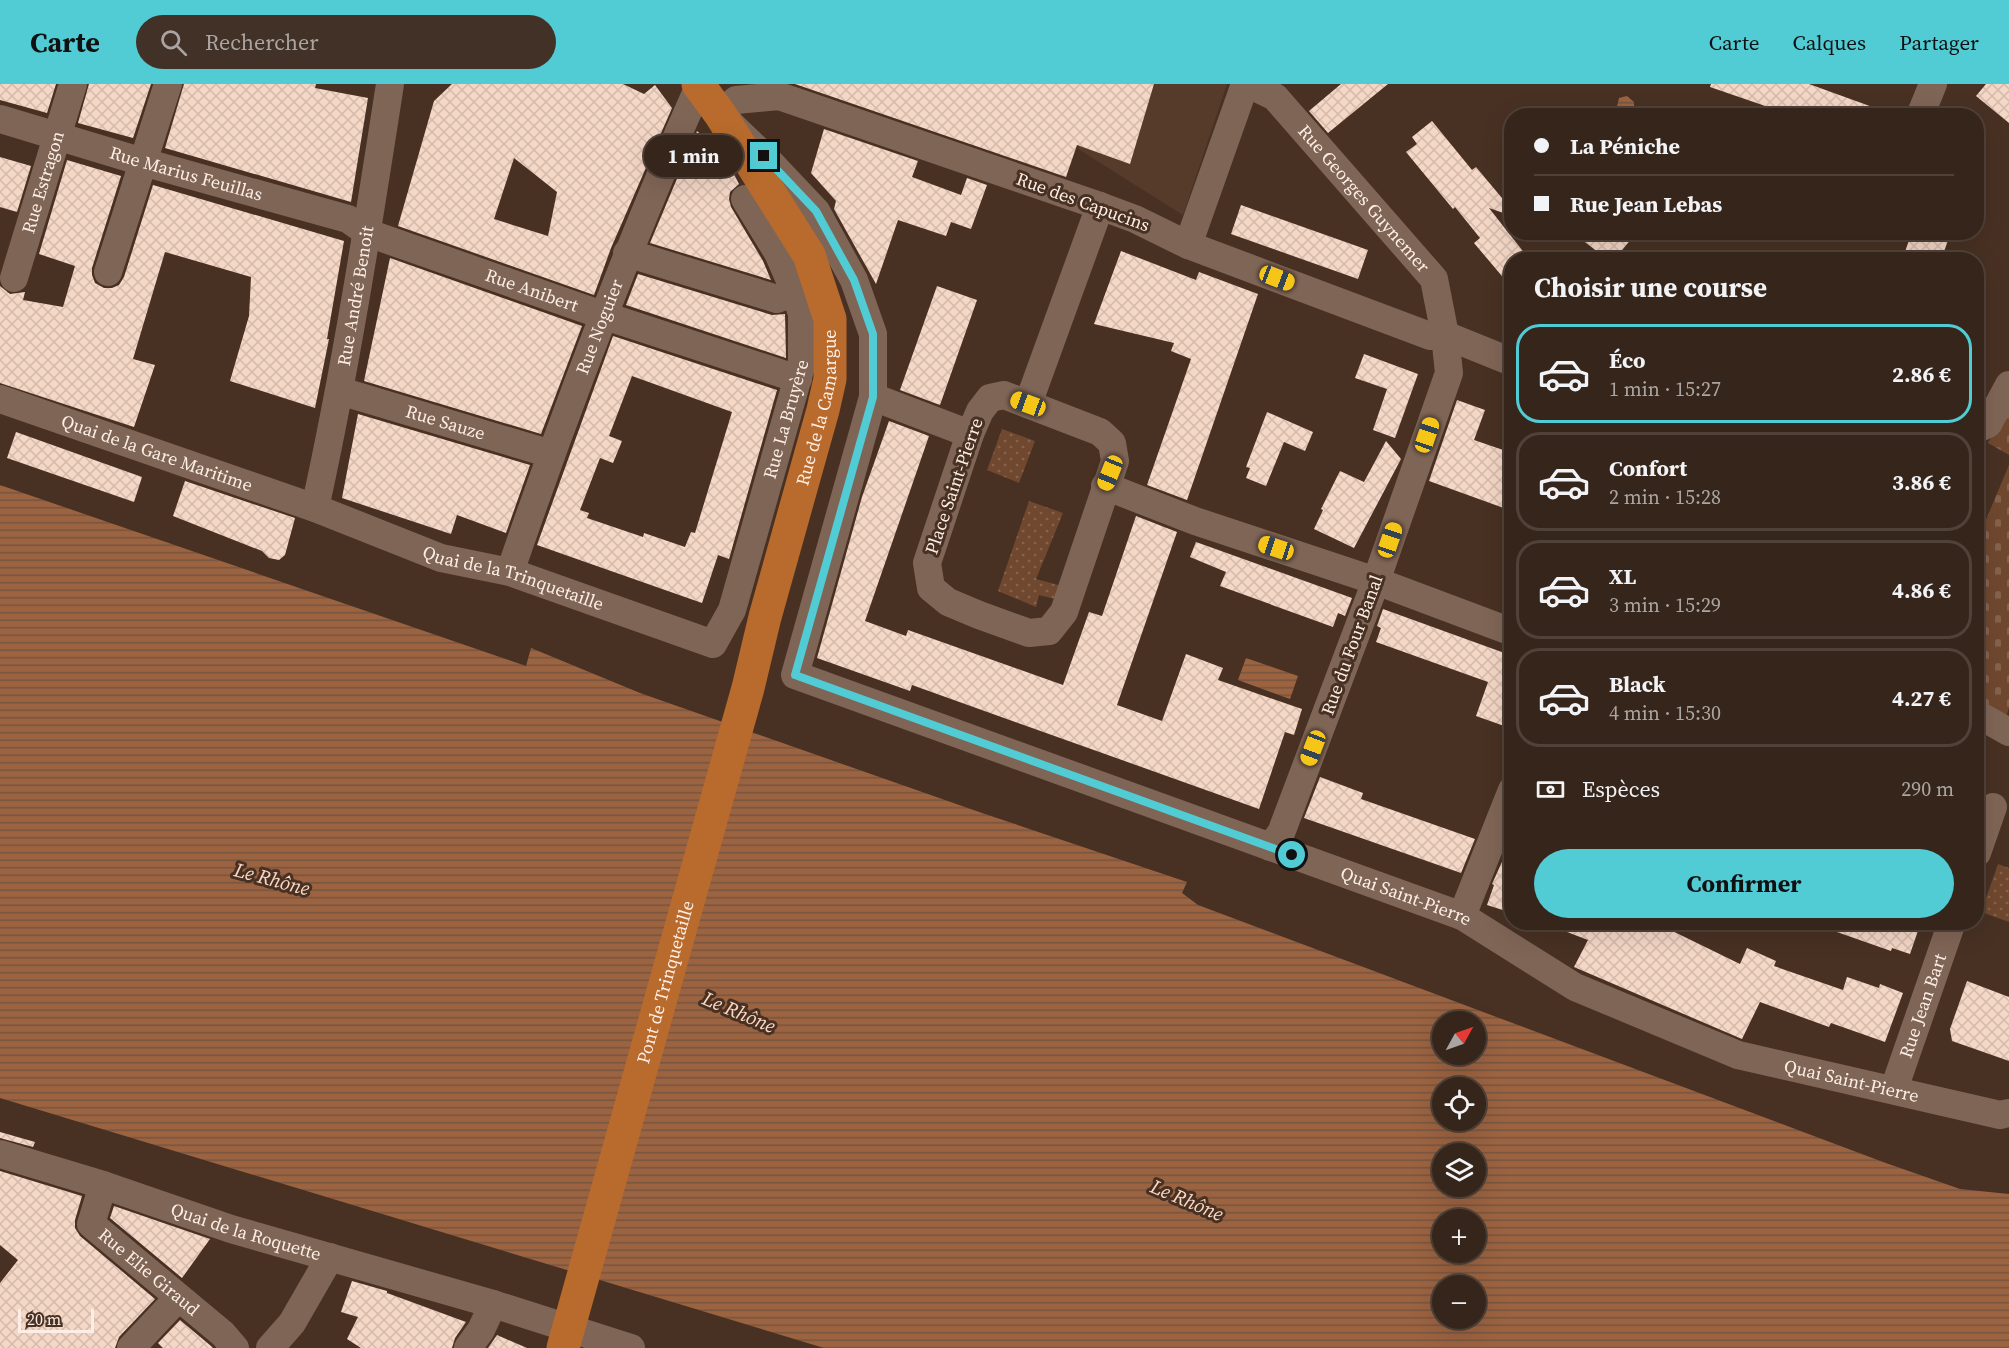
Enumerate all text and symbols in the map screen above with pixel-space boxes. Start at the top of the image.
search box [136,15,556,69]
text: Carte [30,23,100,61]
icon: search [157,26,190,59]
text: Rechercher [205,27,319,57]
text: Carte [1709,28,1759,57]
text: Calques [1792,28,1866,57]
text: Partager [1899,28,1979,57]
street label: Rue Georges Guynemer [1293,119,1436,278]
street label: Rue Estragon [15,128,70,237]
text: La Péniche [1570,131,1680,161]
callout: 1 min [644,135,743,177]
street label: Rue Marius Feuillas [107,140,266,207]
text: 1 min [668,142,719,170]
route end [750,142,777,169]
street label: Rue des Capucins [1013,166,1154,237]
text: Rue Jean Lebas [1570,189,1722,219]
street label: Rue André Benoit [331,224,379,368]
street label: Rue Anibert [482,262,582,318]
car [1257,263,1297,293]
text: Choisir une course [1534,269,1767,306]
street label: Rue Noguier [569,275,629,378]
street label: Rue de la Camargue [789,329,843,488]
text: Éco [1609,345,1646,375]
icon: car [1537,347,1591,401]
street label: Rue La Bruyère [757,356,814,482]
text: 2.86 € [1892,359,1951,389]
text: 1 min · 15:27 [1609,375,1721,403]
car [1008,389,1048,419]
street label: Rue Sauze [403,398,488,446]
street label: Quai de la Gare Maritime [58,408,256,497]
street label: Place Saint-Pierre [918,414,989,557]
car [1413,415,1441,455]
car [1095,453,1125,493]
text: Confort [1609,453,1687,483]
icon: car [1537,455,1591,509]
text: 3.86 € [1892,467,1951,497]
text: 2 min · 15:28 [1609,483,1721,511]
car [1376,520,1404,560]
car [1256,534,1296,562]
street label: Quai de la Trinquetaille [419,539,607,616]
text: XL [1609,561,1636,591]
icon: car [1537,563,1591,617]
street label: Rue du Four Banal [1315,571,1388,718]
text: 4.86 € [1892,575,1951,605]
text: 3 min · 15:29 [1609,591,1721,619]
text: Black [1609,669,1666,699]
icon: car [1537,671,1591,725]
text: 4.27 € [1892,683,1951,713]
text: 4 min · 15:30 [1609,699,1721,727]
car [1298,728,1328,768]
icon: cash [1534,773,1567,806]
text: Espèces [1582,774,1660,804]
text: 290 m [1901,775,1954,803]
route start [1278,841,1305,868]
button: Confirmer [1534,849,1954,918]
water label: Le Rhône [230,855,313,902]
street label: Quai Saint-Pierre [1337,860,1477,931]
street label: Pont de Trinquetaille [630,898,700,1066]
street label: Rue Jean Bart [1893,950,1952,1061]
water label: Le Rhône [697,984,780,1040]
north arrow [1432,1011,1486,1065]
map controls [1432,1011,1486,1329]
street label: Quai Saint-Pierre [1782,1053,1922,1108]
button: locate [1432,1077,1486,1131]
button: layers [1432,1143,1486,1197]
water label: Le Rhône [1145,1172,1228,1228]
street label: Quai de la Roquette [168,1196,324,1266]
button: + [1432,1209,1486,1263]
street label: Rue Elie Giraud [93,1222,205,1321]
button: − [1432,1275,1486,1329]
scale bar [18,1306,94,1334]
text: 20 m [27,1308,61,1330]

